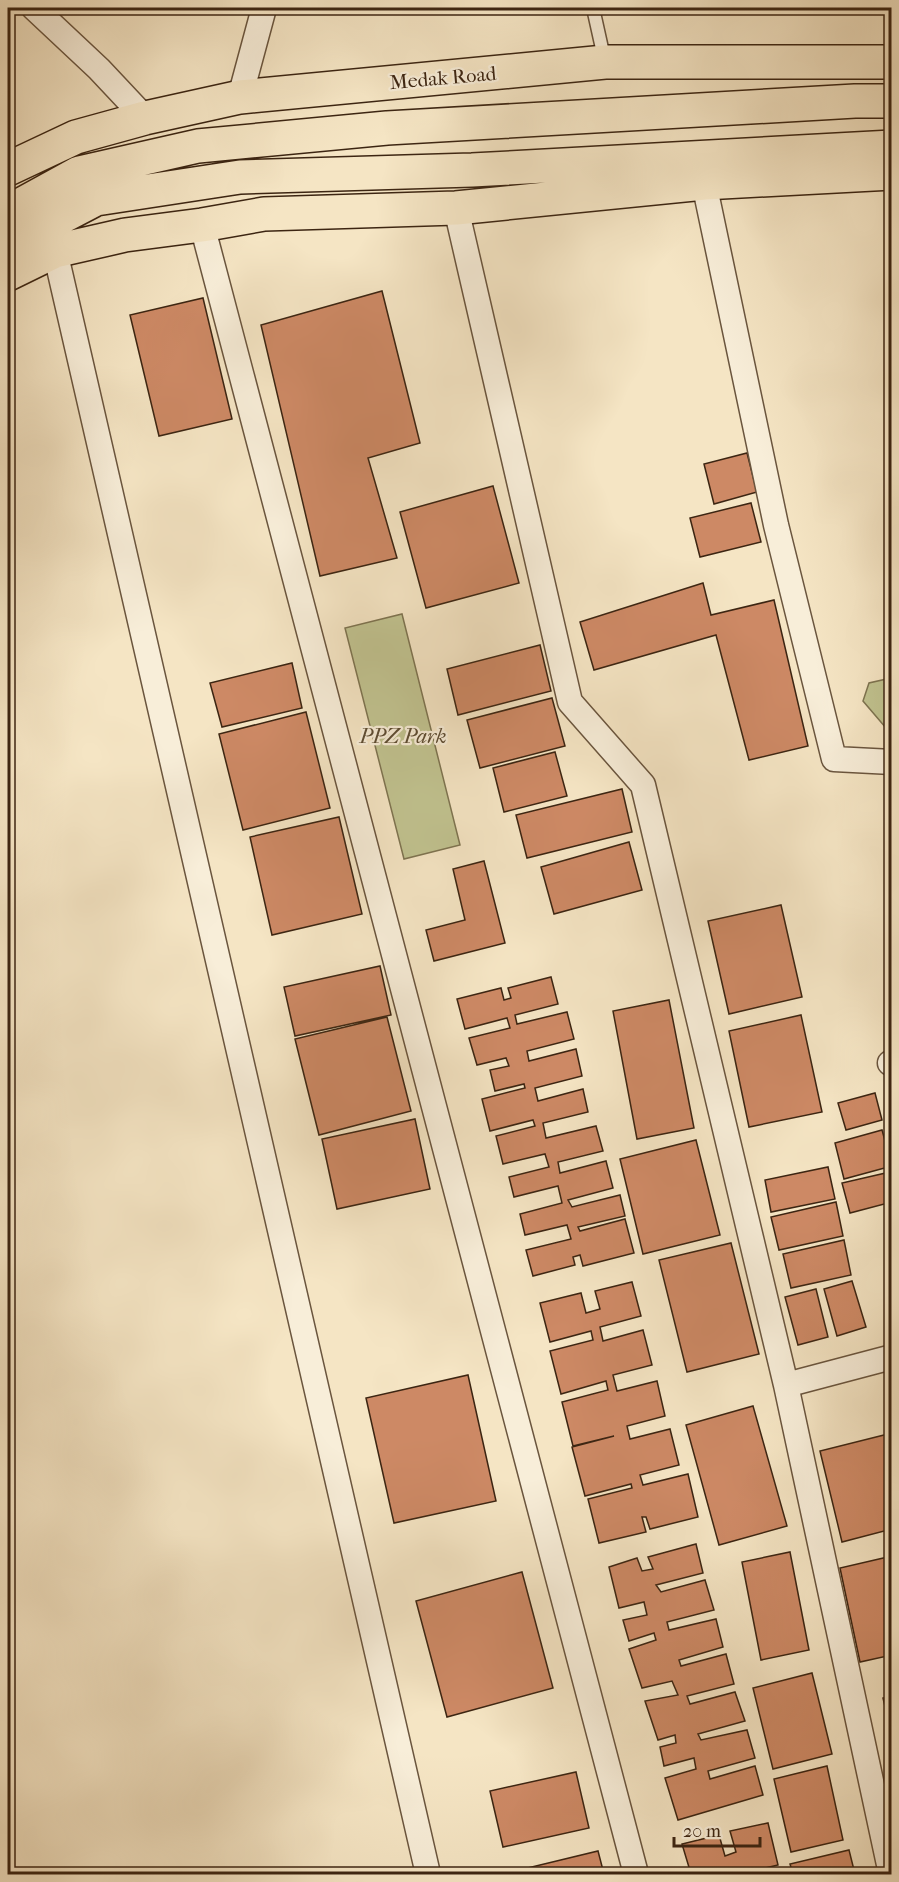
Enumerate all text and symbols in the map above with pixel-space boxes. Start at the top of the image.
street label: Medak Road [389,62,499,94]
park label: PPZ Park [359,725,446,748]
scale bar [674,1810,760,1848]
text: 20 m [683,1821,721,1842]

